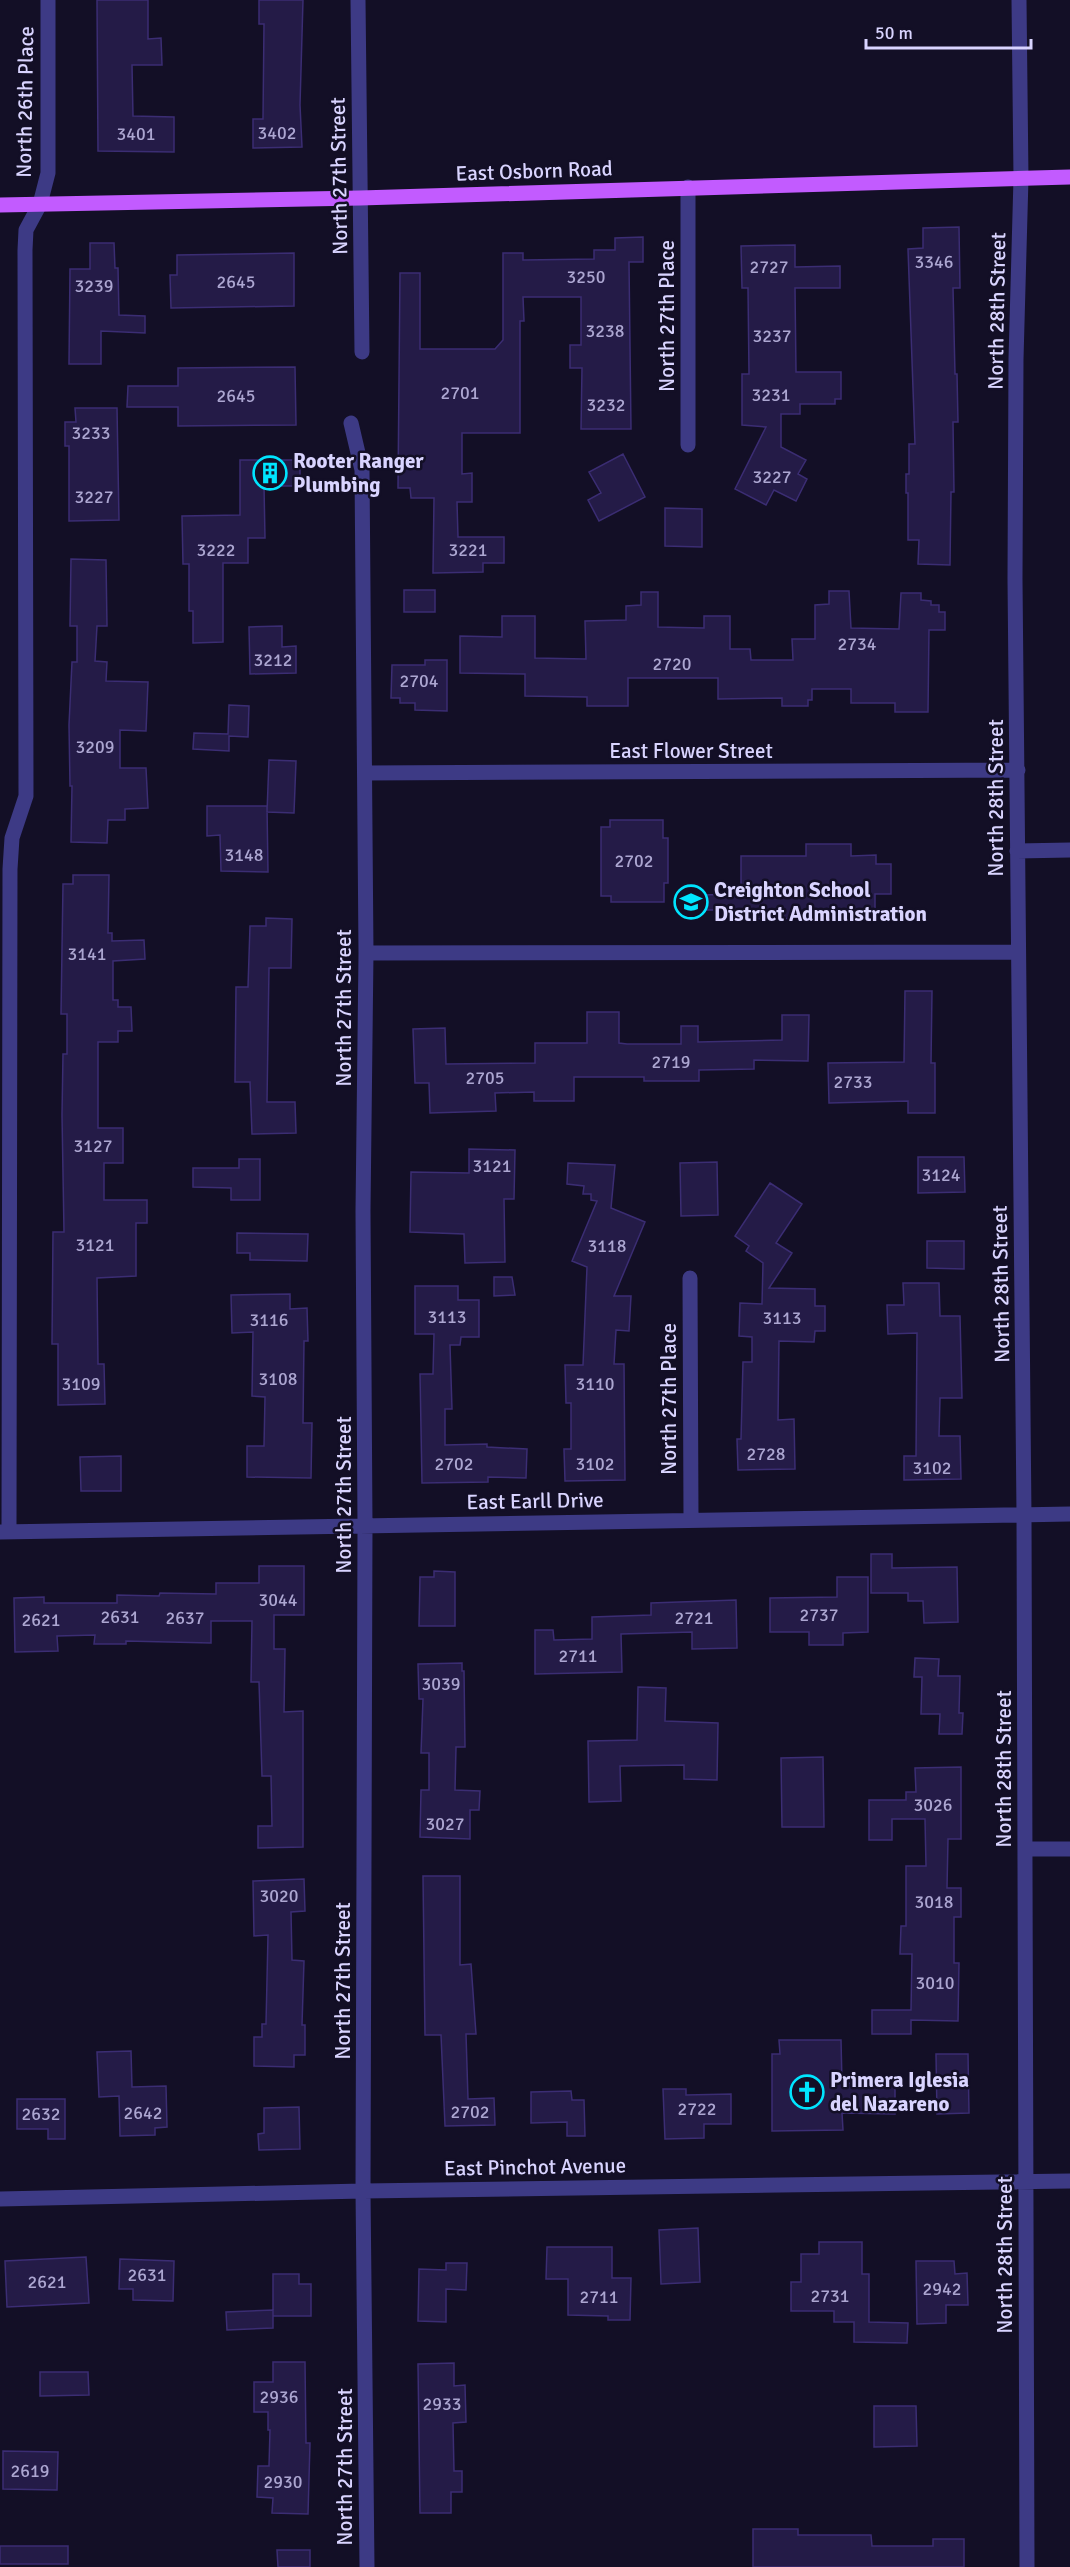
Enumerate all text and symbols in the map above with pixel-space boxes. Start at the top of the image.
scale bar [866,12,1031,50]
text: 50 m [875,22,913,44]
street label: North 26th Place [11,26,39,178]
street label: North 27th Street [325,97,353,255]
house number: 3402 [258,122,296,144]
house number: 3401 [117,123,155,145]
street label: East Osborn Road [455,155,613,187]
street label: North 28th Street [983,232,1011,390]
street label: North 27th Place [654,240,680,392]
house number: 3346 [915,251,953,273]
house number: 2727 [750,256,788,278]
house number: 3250 [567,266,605,288]
house number: 2645 [217,271,255,293]
house number: 3239 [75,275,113,297]
house number: 3238 [586,320,624,342]
house number: 3237 [753,325,791,347]
house number: 2701 [441,382,479,404]
house number: 3231 [752,384,790,406]
house number: 2645 [217,385,255,407]
house number: 3232 [587,394,625,416]
house number: 3233 [72,422,110,444]
place label: Rooter Ranger Plumbing [293,448,424,498]
building icon: Rooter Ranger Plumbing [252,455,288,491]
house number: 3227 [753,466,791,488]
house number: 3227 [75,486,113,508]
house number: 3222 [197,539,235,561]
house number: 3221 [449,539,487,561]
house number: 2734 [838,633,877,655]
house number: 3212 [254,649,292,671]
house number: 2720 [653,653,691,675]
house number: 2704 [400,670,439,692]
street label: North 28th Street [983,719,1009,877]
house number: 3209 [76,736,114,758]
street label: East Flower Street [609,738,773,764]
house number: 3148 [225,844,263,866]
house number: 2702 [615,850,653,872]
place label: Creighton School District Administration [714,877,927,927]
school or university icon: Creighton School District Administration [673,884,709,920]
street label: North 27th Street [331,929,357,1087]
house number: 3141 [68,943,106,965]
house number: 2719 [652,1051,690,1073]
house number: 2705 [466,1067,504,1089]
house number: 2733 [834,1071,872,1093]
house number: 3127 [74,1135,112,1157]
house number: 3121 [473,1155,511,1177]
house number: 3124 [922,1164,961,1186]
street label: North 28th Street [987,1205,1015,1363]
house number: 3121 [76,1234,114,1256]
house number: 3118 [588,1235,626,1257]
house number: 3113 [428,1306,466,1328]
house number: 3113 [763,1307,801,1329]
house number: 3116 [250,1309,288,1331]
street label: North 27th Place [656,1323,682,1475]
house number: 3108 [259,1368,297,1390]
house number: 3109 [62,1373,100,1395]
house number: 3110 [576,1373,614,1395]
street label: North 27th Street [331,1416,357,1574]
house number: 2728 [747,1443,785,1465]
house number: 2702 [435,1453,473,1475]
house number: 3102 [576,1453,614,1475]
house number: 3102 [913,1457,951,1479]
street label: East Earll Drive [466,1487,604,1515]
house number: 3044 [259,1589,298,1611]
house number: 2737 [800,1604,838,1626]
house number: 2631 [101,1606,139,1628]
house number: 2637 [166,1607,204,1629]
house number: 2721 [675,1607,713,1629]
house number: 2621 [22,1609,60,1631]
house number: 2711 [559,1645,597,1667]
house number: 3039 [422,1673,460,1695]
street label: North 28th Street [991,1690,1017,1848]
house number: 3026 [914,1794,952,1816]
house number: 3027 [426,1813,464,1835]
house number: 3020 [260,1885,298,1907]
house number: 3018 [915,1891,953,1913]
street label: North 27th Street [330,1902,356,2060]
house number: 3010 [916,1972,954,1994]
place label: Primera Iglesia del Nazareno [830,2067,969,2117]
church icon: Primera Iglesia del Nazareno [789,2074,825,2110]
house number: 2722 [678,2098,716,2120]
house number: 2702 [451,2101,489,2123]
house number: 2642 [124,2102,162,2124]
house number: 2632 [22,2103,60,2125]
street label: East Pinchot Avenue [444,2152,626,2182]
street label: North 28th Street [992,2176,1018,2334]
house number: 2631 [128,2264,166,2286]
house number: 2621 [28,2271,66,2293]
house number: 2942 [923,2278,961,2300]
house number: 2731 [811,2285,849,2307]
house number: 2711 [580,2286,618,2308]
house number: 2936 [260,2386,298,2408]
street label: North 27th Street [332,2388,358,2546]
house number: 2933 [423,2393,461,2415]
house number: 2619 [11,2460,49,2482]
house number: 2930 [264,2471,302,2493]

